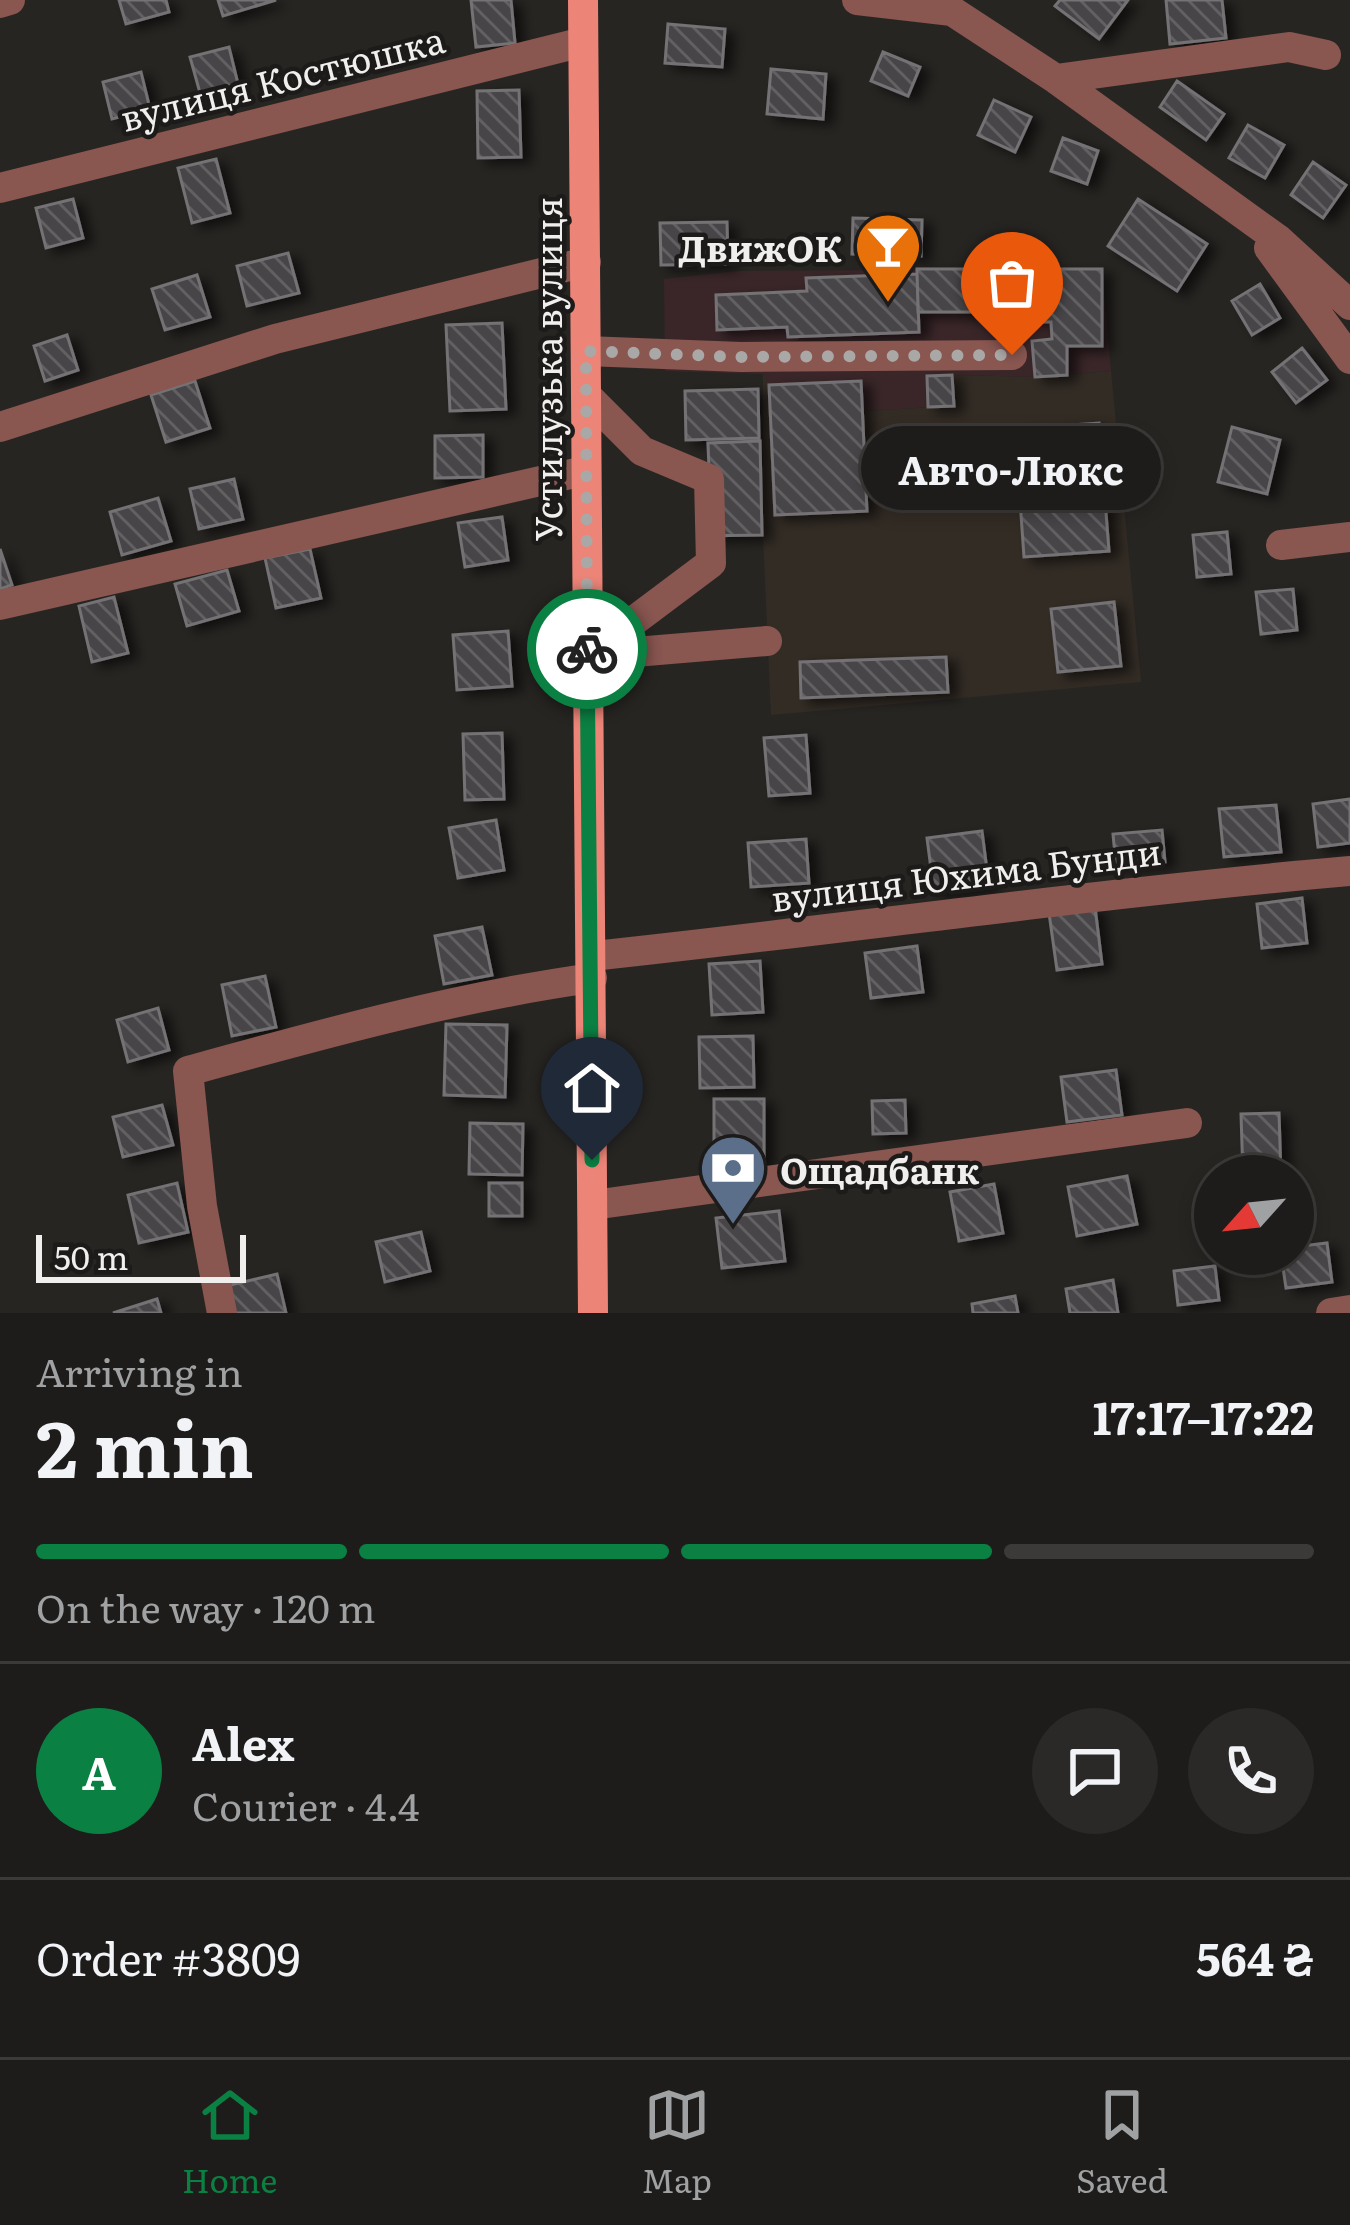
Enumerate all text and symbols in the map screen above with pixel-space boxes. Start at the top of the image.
street label: вулиця Костюшка [114,11,450,143]
street label: Устилузька вулиця [520,197,573,541]
bar icon: ДвижОК [853,211,923,305]
place label: ДвижОК [679,220,842,273]
pin [961,232,1063,355]
icon: bag [979,250,1045,316]
callout: Авто-Люкс [862,427,1162,511]
text: Авто-Люкс [898,439,1124,497]
courier [527,589,647,709]
icon: bike [554,616,620,682]
street label: вулиця Юхима Бунди [768,823,1164,923]
pin [541,1037,643,1160]
icon: home [559,1055,625,1121]
bank icon: Ощадбанк [698,1133,768,1227]
place label: Ощадбанк [780,1142,980,1195]
north arrow [1194,1155,1314,1275]
map controls [1194,1155,1314,1275]
scale bar [36,1229,246,1282]
text: 50 m [54,1231,128,1280]
text: Arriving in [36,1341,243,1399]
text: 17:17–17:22 [1093,1382,1314,1449]
text: 2 min [36,1386,254,1502]
text: On the way · 120 m [36,1577,376,1635]
text: Alex [192,1708,294,1775]
button: chat [1032,1708,1158,1834]
button: phone [1188,1708,1314,1834]
text: A [82,1737,116,1804]
text: Courier · 4.4 [192,1775,419,1833]
text: Order #3809 [36,1923,300,1990]
text: 564 ₴ [1196,1923,1314,1990]
tab: Home [182,2082,277,2203]
tab: Map [642,2082,712,2203]
tab: Saved [1076,2082,1168,2203]

